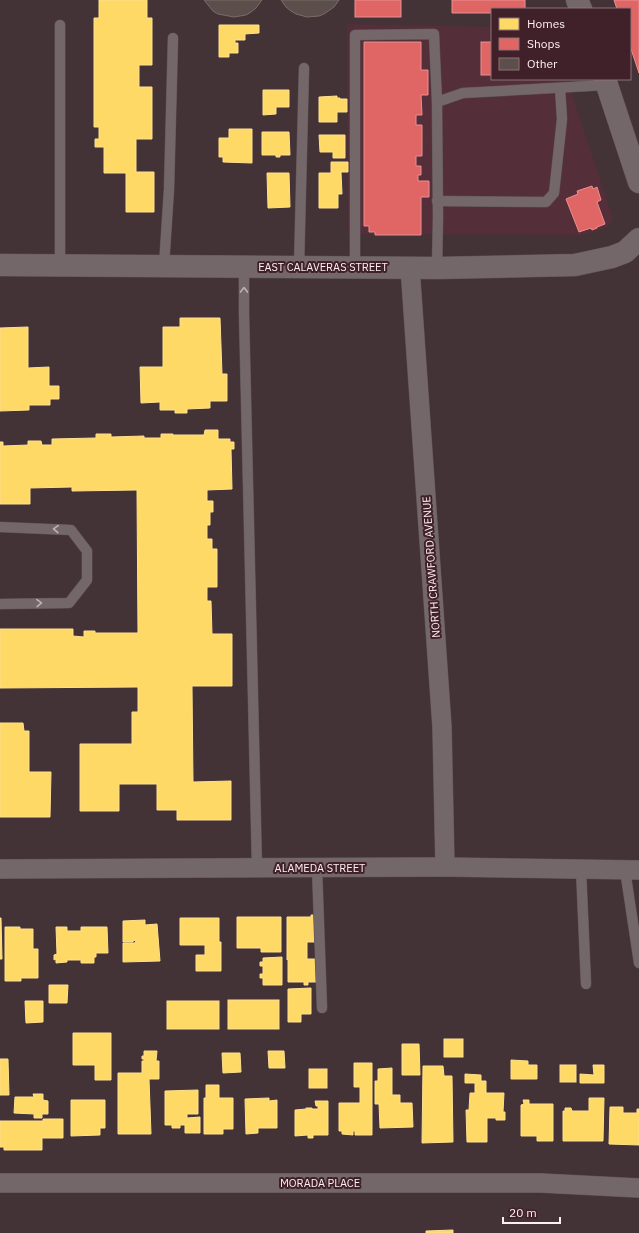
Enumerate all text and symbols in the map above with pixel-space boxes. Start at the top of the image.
legend [491,8,631,80]
text: Homes [527,16,565,31]
text: Shops [527,36,560,51]
text: Other [527,56,558,71]
street label: EAST CALAVERAS STREET [258,260,389,274]
one-way arrow [240,287,248,293]
street label: NORTH CRAWFORD AVENUE [419,496,443,638]
one-way arrow [53,525,59,533]
one-way arrow [36,599,42,607]
street label: ALAMEDA STREET [275,861,366,875]
street label: MORADA PLACE [280,1176,360,1190]
scale bar [503,1199,560,1225]
text: 20 m [509,1205,537,1220]

